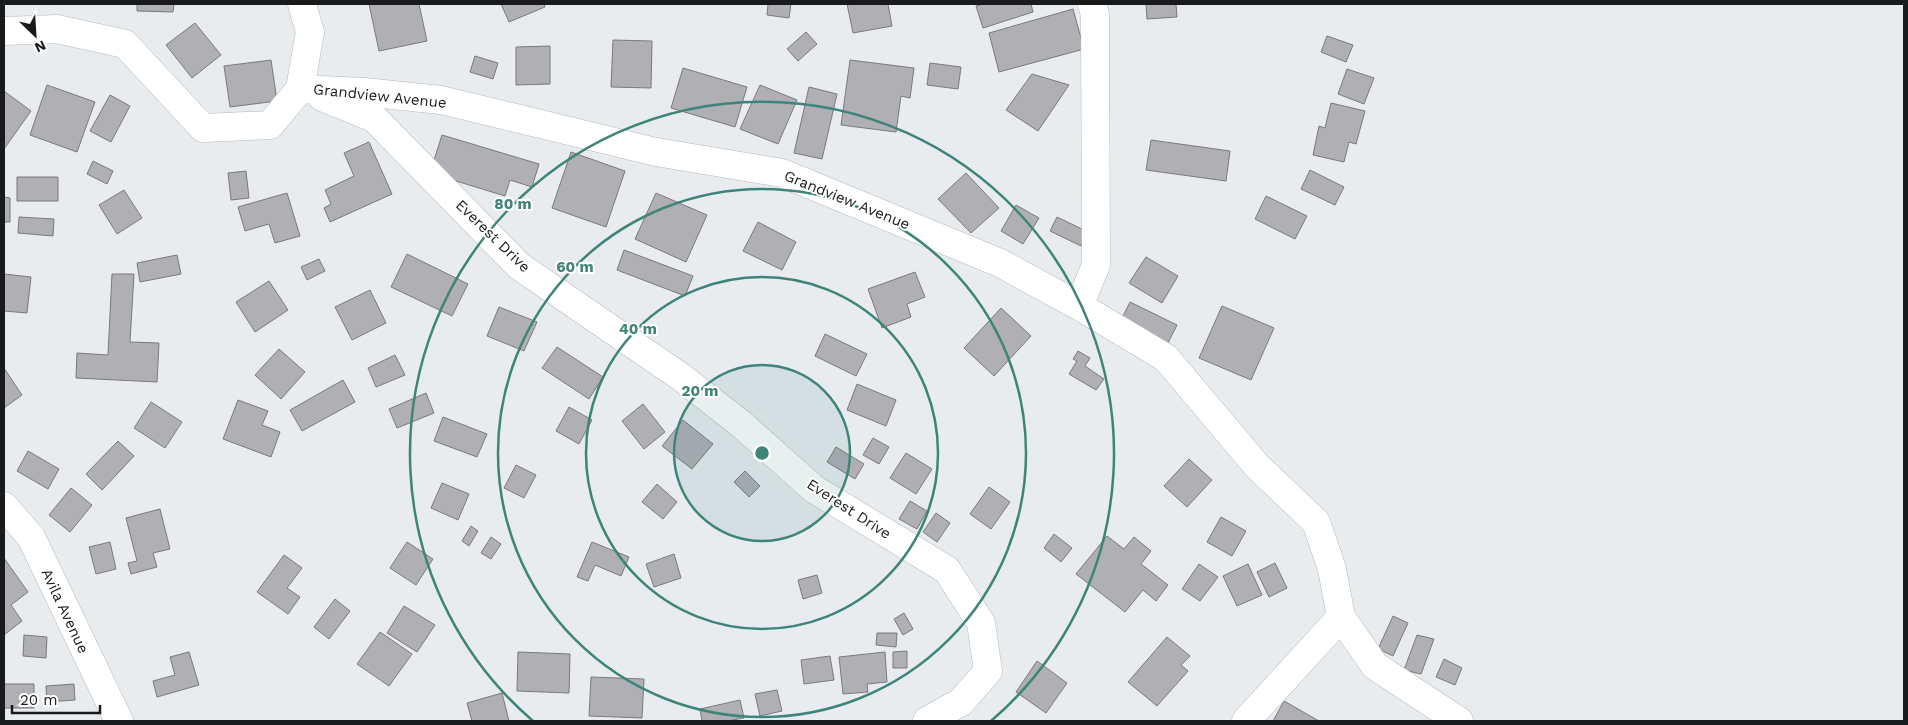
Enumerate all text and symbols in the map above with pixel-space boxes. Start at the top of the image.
north arrow [10,10,60,60]
text: N [32,37,49,56]
street label: Grandview Avenue [312,80,448,112]
street label: Grandview Avenue [782,167,912,233]
text: 80 m [494,195,532,213]
street label: Everest Drive [452,196,534,276]
text: 60 m [556,258,594,276]
text: 40 m [619,320,657,338]
text: 20 m [681,382,719,400]
centre of rings [753,444,771,462]
street label: Everest Drive [804,475,894,543]
street label: Avila Avenue [38,566,92,656]
scale bar [12,682,100,714]
text: 20 m [20,691,58,709]

